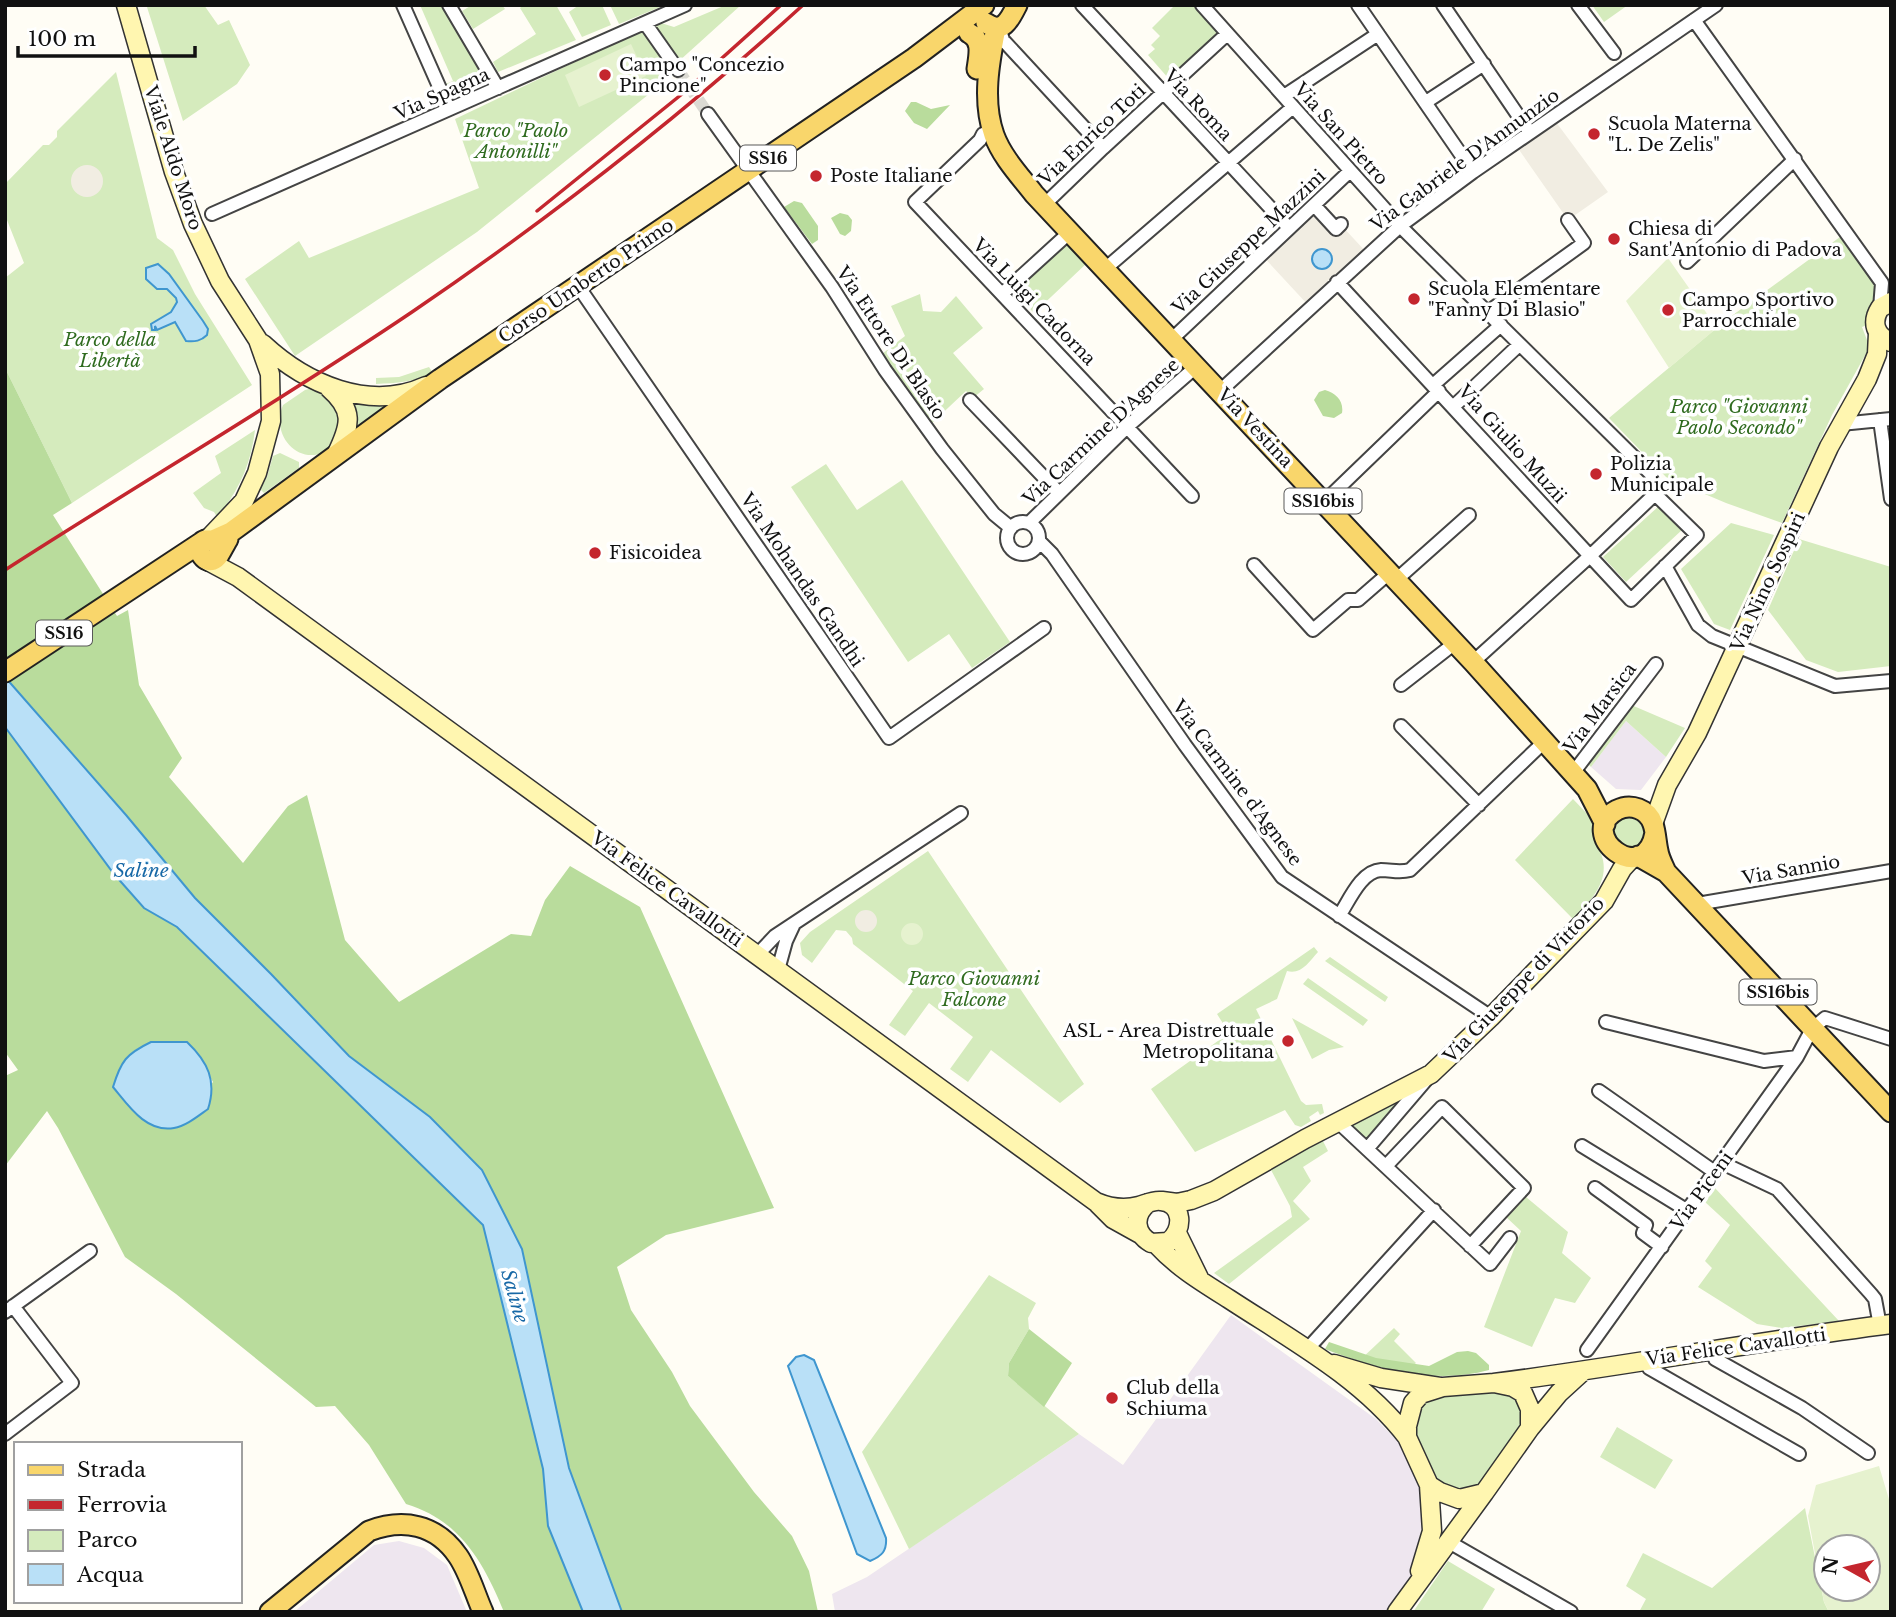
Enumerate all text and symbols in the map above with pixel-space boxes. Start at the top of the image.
scale bar [18,14,194,58]
text: 100 m [28,26,96,52]
place label: Campo "Concezio Pincione" [619,54,784,97]
street label: Via Spagna [390,63,493,125]
street label: Via Roma [1159,64,1237,145]
marker: Campo "Concezio Pincione" [597,67,613,83]
street label: Via San Pietro [1289,78,1393,190]
street label: Via Enrico Toti [1033,80,1150,191]
street label: Viale Aldo Moro [139,82,207,233]
street label: Via Gabriele D'Annunzio [1365,84,1564,237]
place label: Scuola Materna "L. De Zelis" [1608,113,1752,156]
park label: Parco "Paolo Antonilli" [463,120,568,163]
marker: Scuola Materna "L. De Zelis" [1586,126,1602,142]
road number: SS16 [740,146,796,170]
place label: Poste Italiane [830,165,953,187]
street label: Via Giuseppe Mazzini [1167,165,1330,319]
marker: Poste Italiane [808,168,824,184]
street label: Corso Umberto Primo [494,214,678,348]
place label: Chiesa di Sant'Antonio di Padova [1628,218,1842,261]
marker: Chiesa di Sant'Antonio di Padova [1606,231,1622,247]
street label: Via Luigi Cadorna [967,233,1100,370]
street label: Via Ettore Di Blasio [831,261,951,424]
place label: Scuola Elementare "Fanny Di Blasio" [1428,278,1601,321]
place label: Campo Sportivo Parrocchiale [1682,289,1834,332]
marker: Scuola Elementare "Fanny Di Blasio" [1406,291,1422,307]
marker: Campo Sportivo Parrocchiale [1660,302,1676,318]
park label: Parco della Libertà [63,329,156,372]
street label: Via Carmine D'Agnese [1018,354,1184,511]
street label: Via Giulio Muzii [1452,380,1571,508]
street label: Via Vestina [1212,383,1297,472]
park label: Parco "Giovanni Paolo Secondo" [1669,396,1809,439]
place label: Polizia Municipale [1610,453,1714,496]
marker: Polizia Municipale [1588,466,1604,482]
street label: Via Mohandas Gandhi [735,488,868,671]
road number: SS16bis [1284,488,1362,514]
street label: Via Nino Sospiri [1726,509,1810,656]
place label: Fisicoidea [609,542,702,564]
marker: Fisicoidea [587,545,603,561]
road number: SS16 [36,620,92,646]
street label: Via Marsica [1558,659,1641,758]
street label: Via Carmine d'Agnese [1167,695,1307,870]
street label: Via Felice Cavallotti [586,826,747,951]
street label: Via Sannio [1739,851,1842,890]
water label: Saline [113,859,169,882]
street label: Via Giuseppe di Vittorio [1438,893,1609,1068]
park label: Parco Giovanni Falcone [907,968,1041,1011]
road number: SS16bis [1740,980,1816,1004]
place label: ASL - Area Distrettuale Metropolitana [1062,1020,1274,1063]
marker: ASL - Area Distrettuale Metropolitana [1280,1033,1296,1049]
street label: Via Piceni [1665,1147,1738,1236]
water label: Saline [496,1266,533,1326]
street label: Via Felice Cavallotti [1643,1323,1828,1371]
place label: Club della Schiuma [1126,1377,1219,1420]
marker: Club della Schiuma [1104,1390,1120,1406]
legend [14,1442,242,1603]
text: Strada [77,1457,146,1483]
text: Ferrovia [77,1492,167,1518]
text: Parco [77,1527,138,1553]
north arrow [1812,1533,1882,1603]
text: N [1818,1555,1843,1576]
text: Acqua [76,1562,144,1588]

